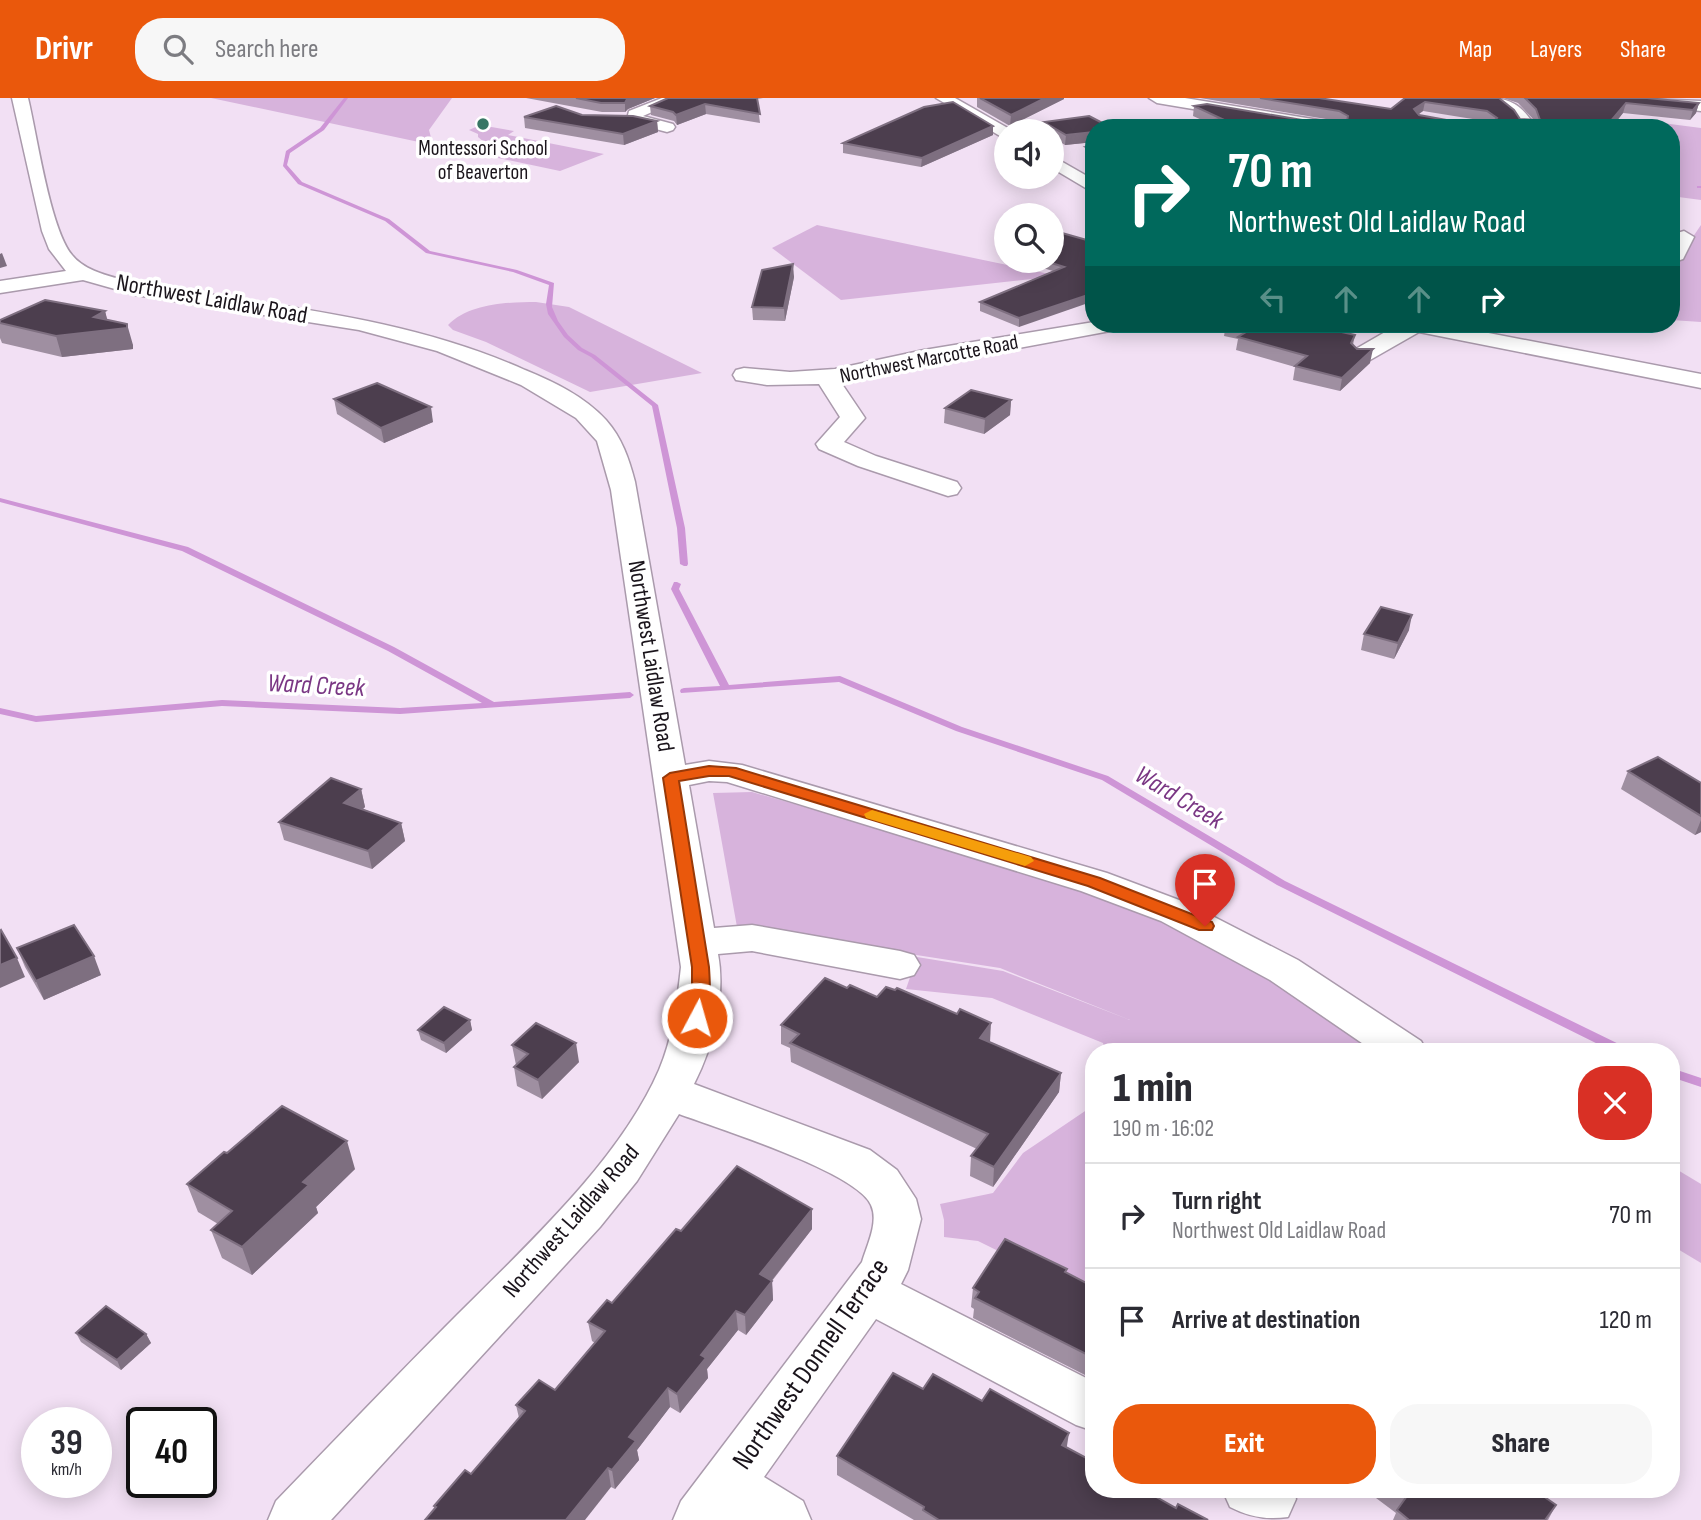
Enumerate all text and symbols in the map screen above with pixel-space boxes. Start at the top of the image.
search box [135,18,625,81]
text: Drivr [35,29,93,69]
icon: search [159,30,197,68]
text: Search here [215,34,318,65]
text: Map [1459,35,1492,64]
text: Layers [1530,35,1582,64]
text: Share [1620,35,1666,64]
marker: Montessori School of Beaverton [475,116,491,132]
map controls [994,119,1064,273]
button: sound [994,119,1064,189]
place label: Montessori School of Beaverton [418,136,548,185]
text: 70 m [1228,143,1313,202]
icon: right [1113,147,1204,238]
button: search [994,203,1064,273]
text: Northwest Old Laidlaw Road [1228,203,1526,242]
street label: Northwest Laidlaw Road [114,268,310,330]
icon: left [1254,280,1292,318]
icon: ahead [1327,280,1365,318]
icon: ahead [1400,280,1438,318]
icon: right [1473,280,1511,318]
street label: Northwest Marcotte Road [838,329,1020,389]
street label: Northwest Laidlaw Road [622,558,680,754]
water label: Ward Creek [267,668,367,704]
water label: Ward Creek [1129,760,1230,837]
pin [1175,854,1235,926]
icon: arrive [1186,865,1224,903]
position arrow [660,981,734,1055]
text: 1 min [1113,1063,1193,1114]
button: close [1578,1066,1652,1140]
text: 190 m · 16:02 [1113,1115,1214,1143]
street label: Northwest Laidlaw Road [497,1139,645,1303]
text: Turn right [1172,1186,1261,1217]
icon: right [1113,1197,1151,1235]
text: 70 m [1609,1200,1652,1231]
text: Northwest Old Laidlaw Road [1172,1217,1386,1245]
street label: Northwest Donnell Terrace [726,1252,896,1476]
icon: arrive [1113,1302,1151,1340]
text: Arrive at destination [1172,1305,1360,1336]
text: 120 m [1599,1305,1652,1336]
button: Exit [1113,1404,1376,1484]
button: Share [1390,1404,1652,1484]
speed limit sign: 40 [126,1407,217,1498]
text: 39 [50,1422,83,1465]
text: km/h [51,1459,82,1480]

